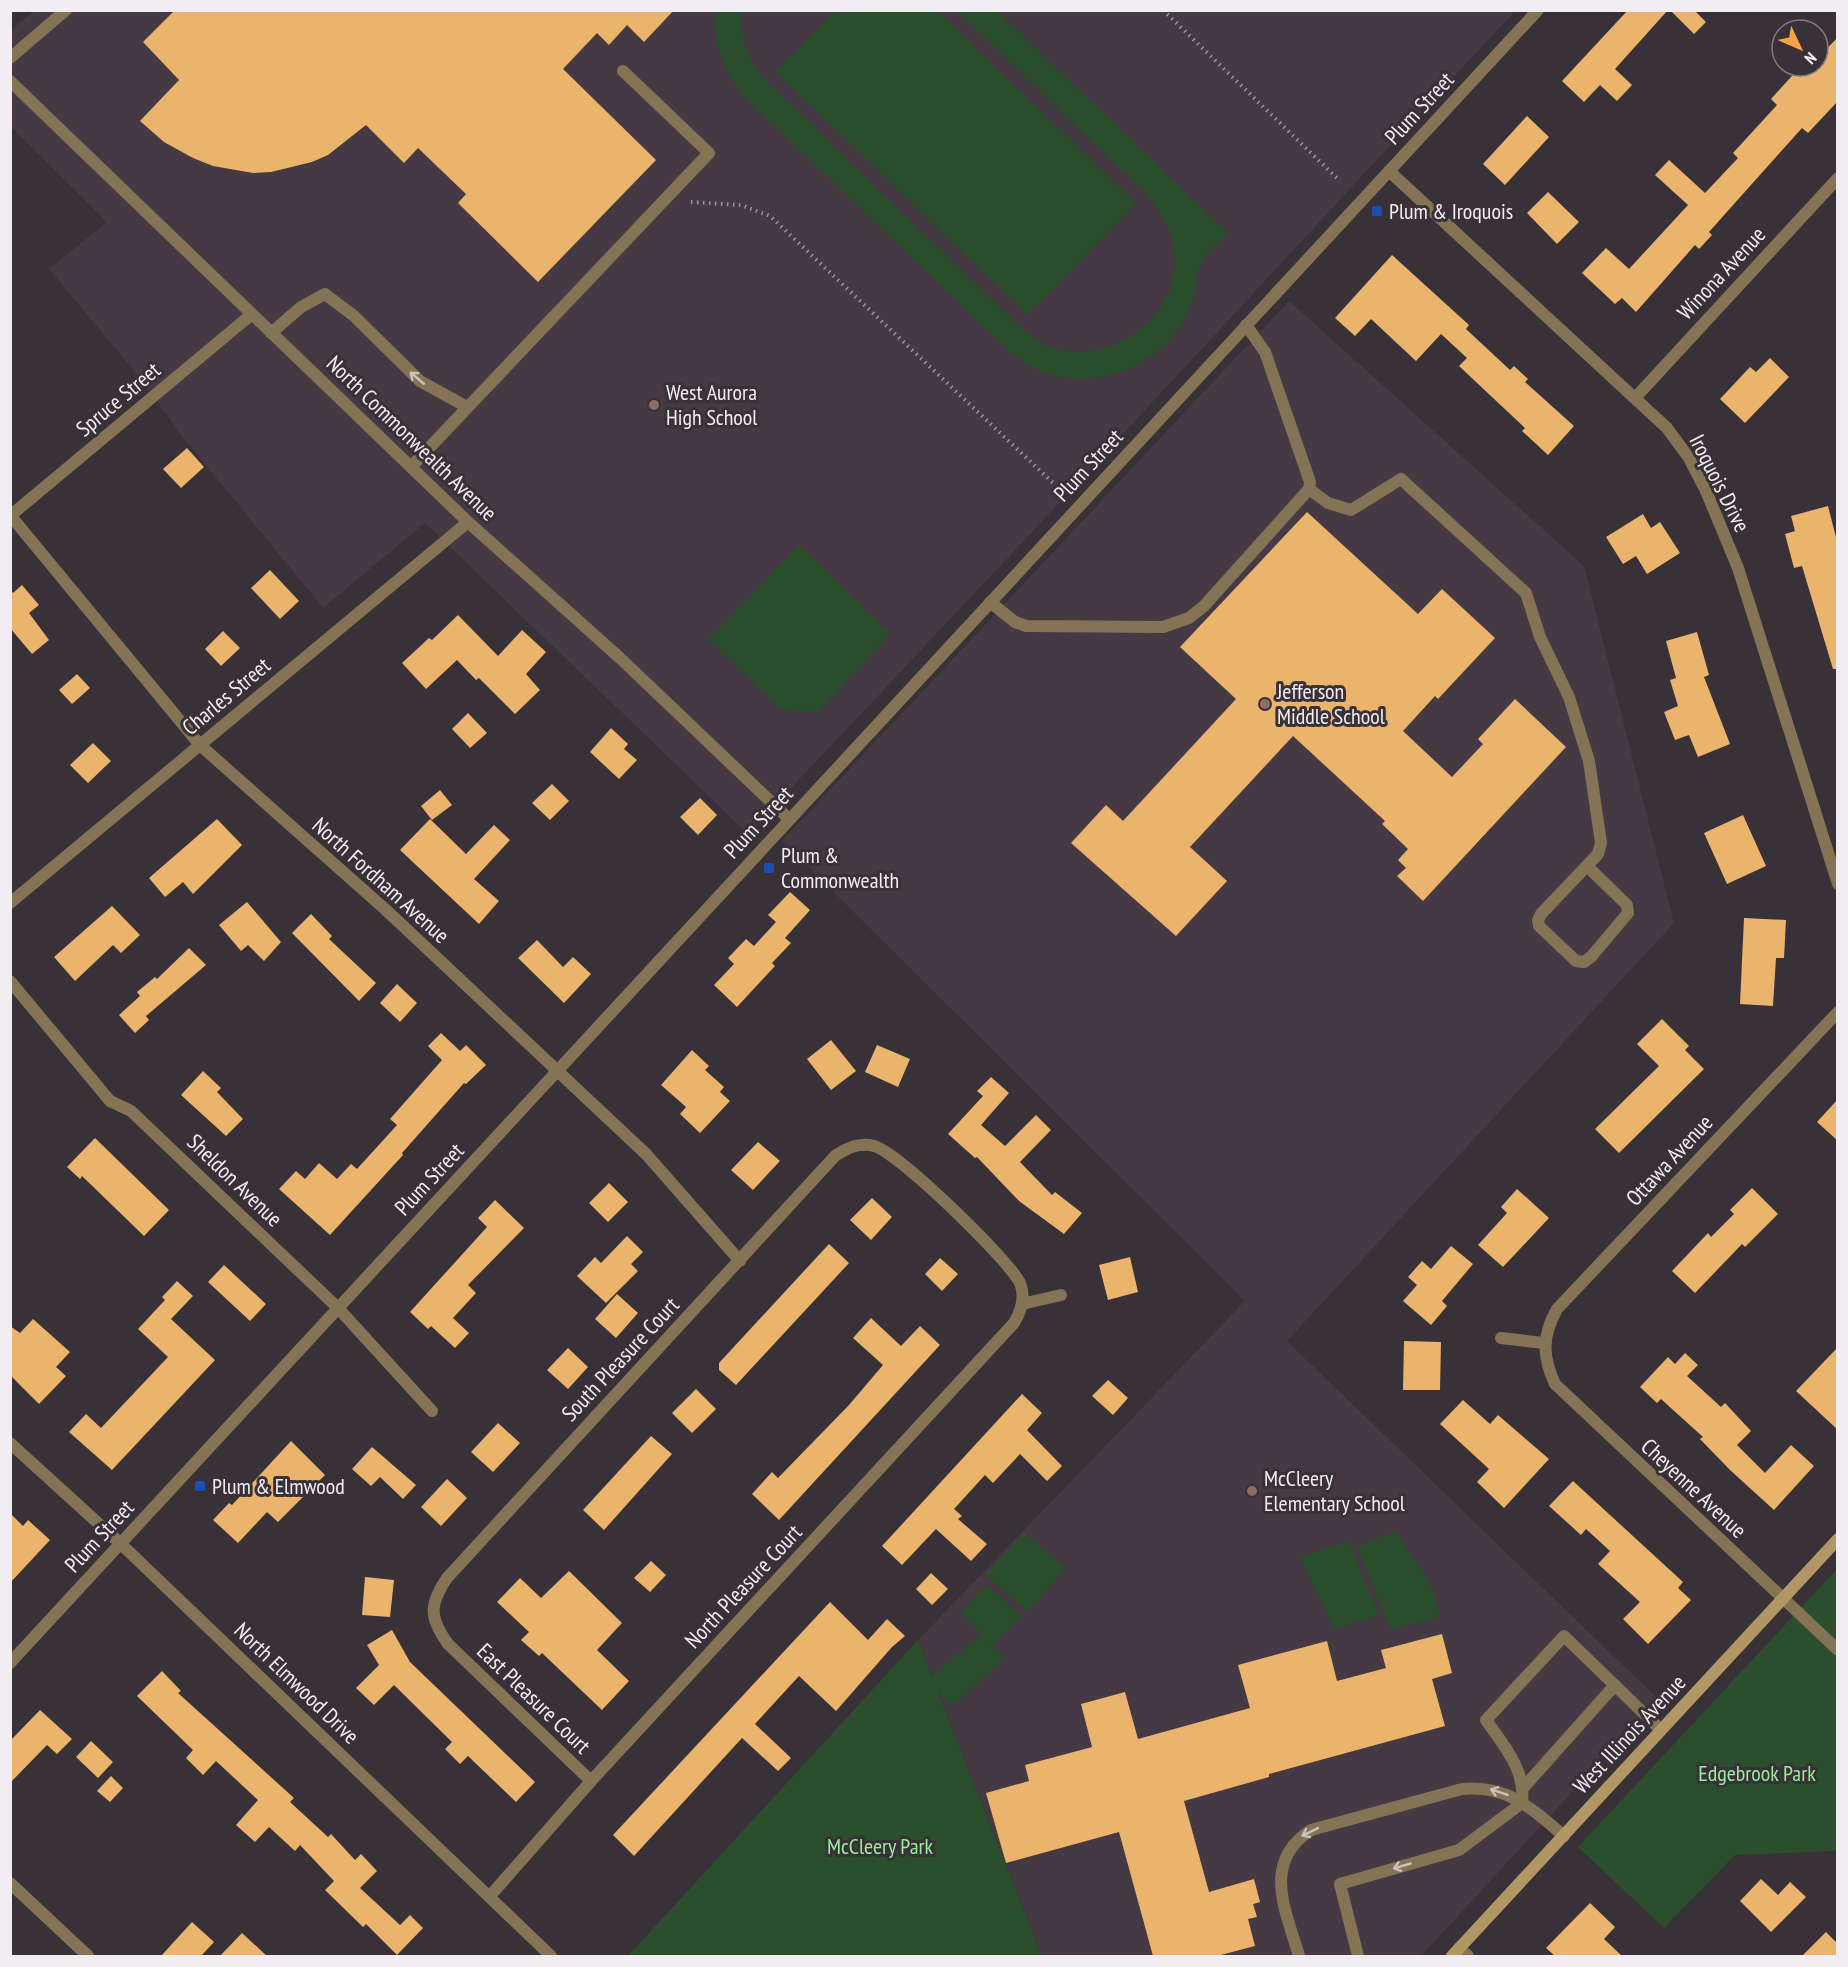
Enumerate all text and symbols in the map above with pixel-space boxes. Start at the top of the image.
north arrow [1770,18,1830,78]
text: N [1801,48,1821,68]
street label: Plum Street [1378,66,1460,150]
place label: Plum & Iroquois [1389,197,1513,225]
marker: Plum & Iroquois [1370,204,1384,218]
street label: Winona Avenue [1671,221,1771,325]
street label: North Commonwealth Avenue [321,349,503,527]
street label: Spruce Street [70,356,166,442]
one-way arrow [409,371,425,384]
place label: West Aurora High School [666,378,758,431]
marker: West Aurora High School [647,398,661,412]
street label: Plum Street [1047,423,1129,507]
street label: Iroquois Drive [1683,429,1757,537]
street label: Charles Street [176,651,276,741]
place label: Jefferson Middle School [1276,677,1386,730]
marker: Jefferson Middle School [1258,697,1272,711]
street label: Plum Street [717,780,799,864]
street label: North Fordham Avenue [307,811,455,949]
place label: Plum & Commonwealth [781,841,899,894]
marker: Plum & Commonwealth [762,861,776,875]
street label: Ottawa Avenue [1620,1109,1718,1211]
street label: Sheldon Avenue [181,1128,289,1232]
street label: Plum Street [388,1137,470,1221]
street label: South Pleasure Court [555,1291,685,1427]
street label: Cheyenne Avenue [1635,1432,1753,1544]
place label: McCleery Elementary School [1264,1464,1406,1517]
place label: Plum & Elmwood [212,1472,345,1500]
marker: Plum & Elmwood [193,1479,207,1493]
marker: McCleery Elementary School [1245,1484,1259,1498]
street label: Plum Street [58,1494,140,1578]
street label: North Pleasure Court [679,1518,807,1654]
street label: North Elmwood Drive [229,1616,365,1750]
street label: East Pleasure Court [471,1637,597,1759]
street label: West Illinois Avenue [1567,1669,1691,1799]
park label: Edgebrook Park [1698,1759,1816,1787]
one-way arrow [1489,1786,1508,1797]
one-way arrow [1302,1827,1320,1839]
park label: McCleery Park [827,1832,933,1860]
one-way arrow [1393,1861,1412,1872]

